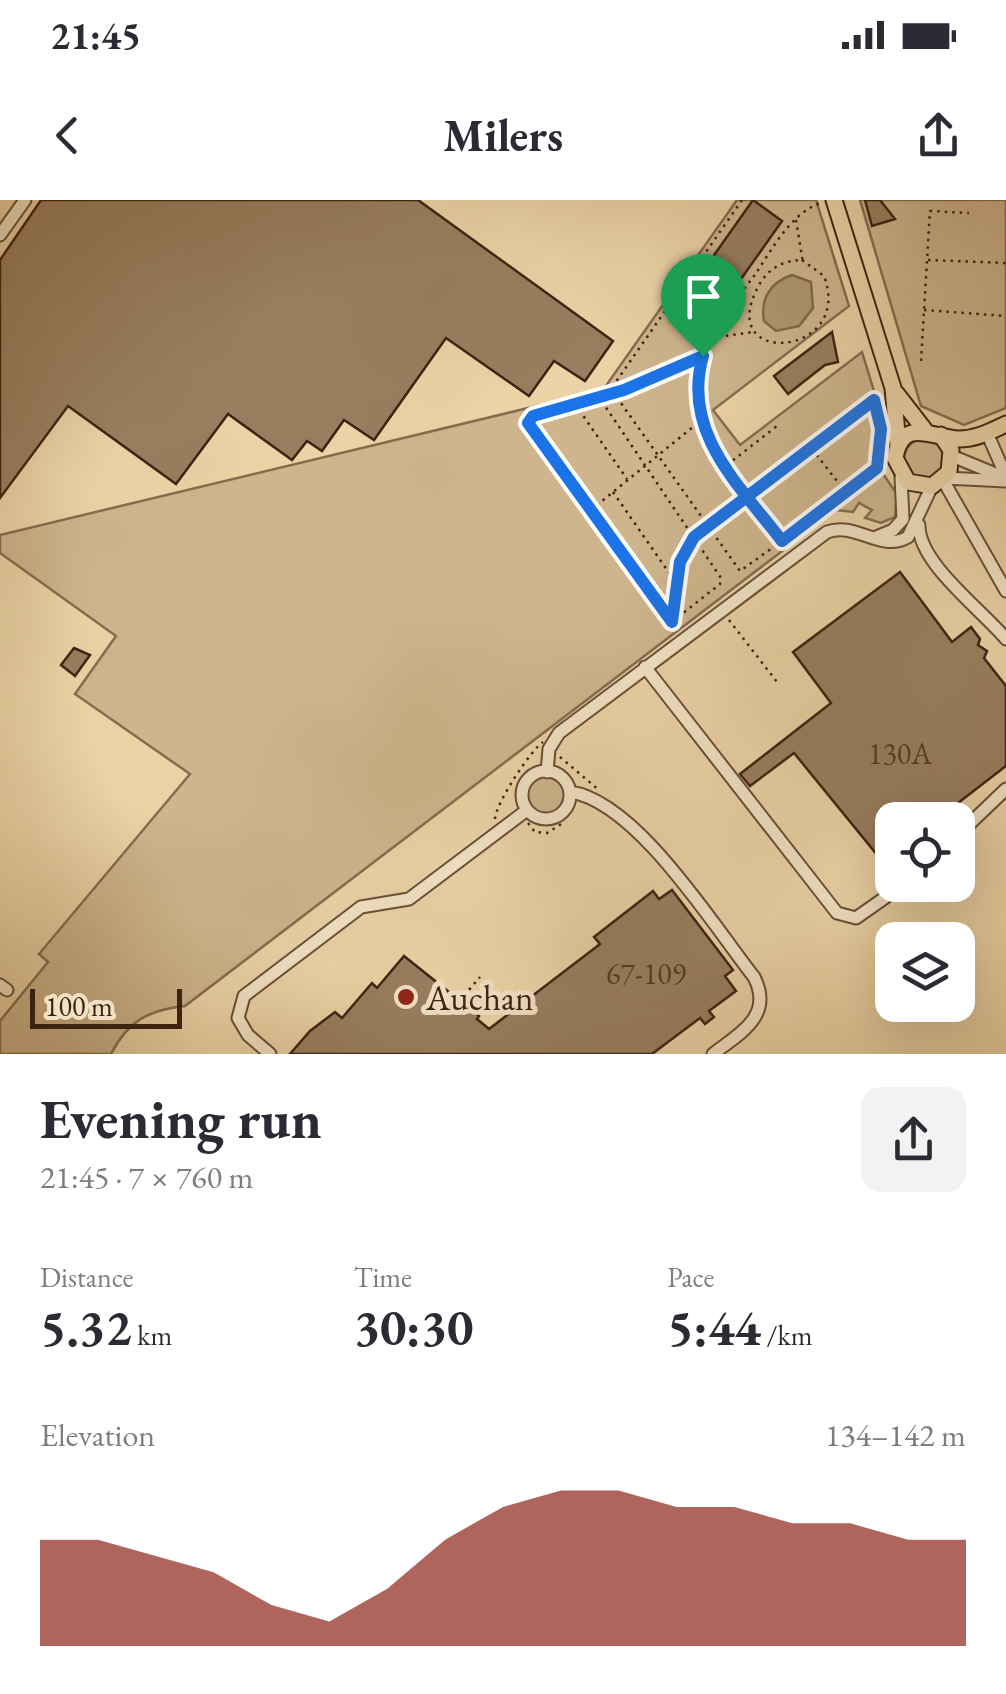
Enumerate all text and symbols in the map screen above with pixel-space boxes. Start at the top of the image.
text: 21:45 [50,11,141,60]
text: Milers [443,106,563,164]
icon: back [40,108,95,163]
icon: share [911,108,966,163]
pin [661,254,746,357]
icon: arrive [676,269,731,324]
house number: 130A [868,734,932,773]
map controls [875,802,975,1022]
button: locate [875,802,975,902]
button: layers [875,922,975,1022]
house number: 67-109 [606,954,686,993]
place label: Auchan [425,975,533,1020]
scale bar [30,984,182,1028]
marker: Auchan [395,986,417,1008]
text: 100 m [45,988,113,1024]
text: Evening run [40,1083,322,1154]
button: share [861,1087,966,1192]
text: 21:45 · 7 × 760 m [40,1156,253,1198]
text: Distance [40,1259,134,1295]
text: Time [354,1259,412,1295]
text: Pace [667,1259,714,1295]
text: 5.32 [40,1295,132,1360]
text: 30:30 [354,1295,474,1360]
text: 5:44 [667,1295,761,1360]
text: km [132,1317,172,1353]
text: /km [761,1317,812,1353]
text: Elevation [40,1414,155,1456]
text: 134–142 m [825,1414,966,1456]

